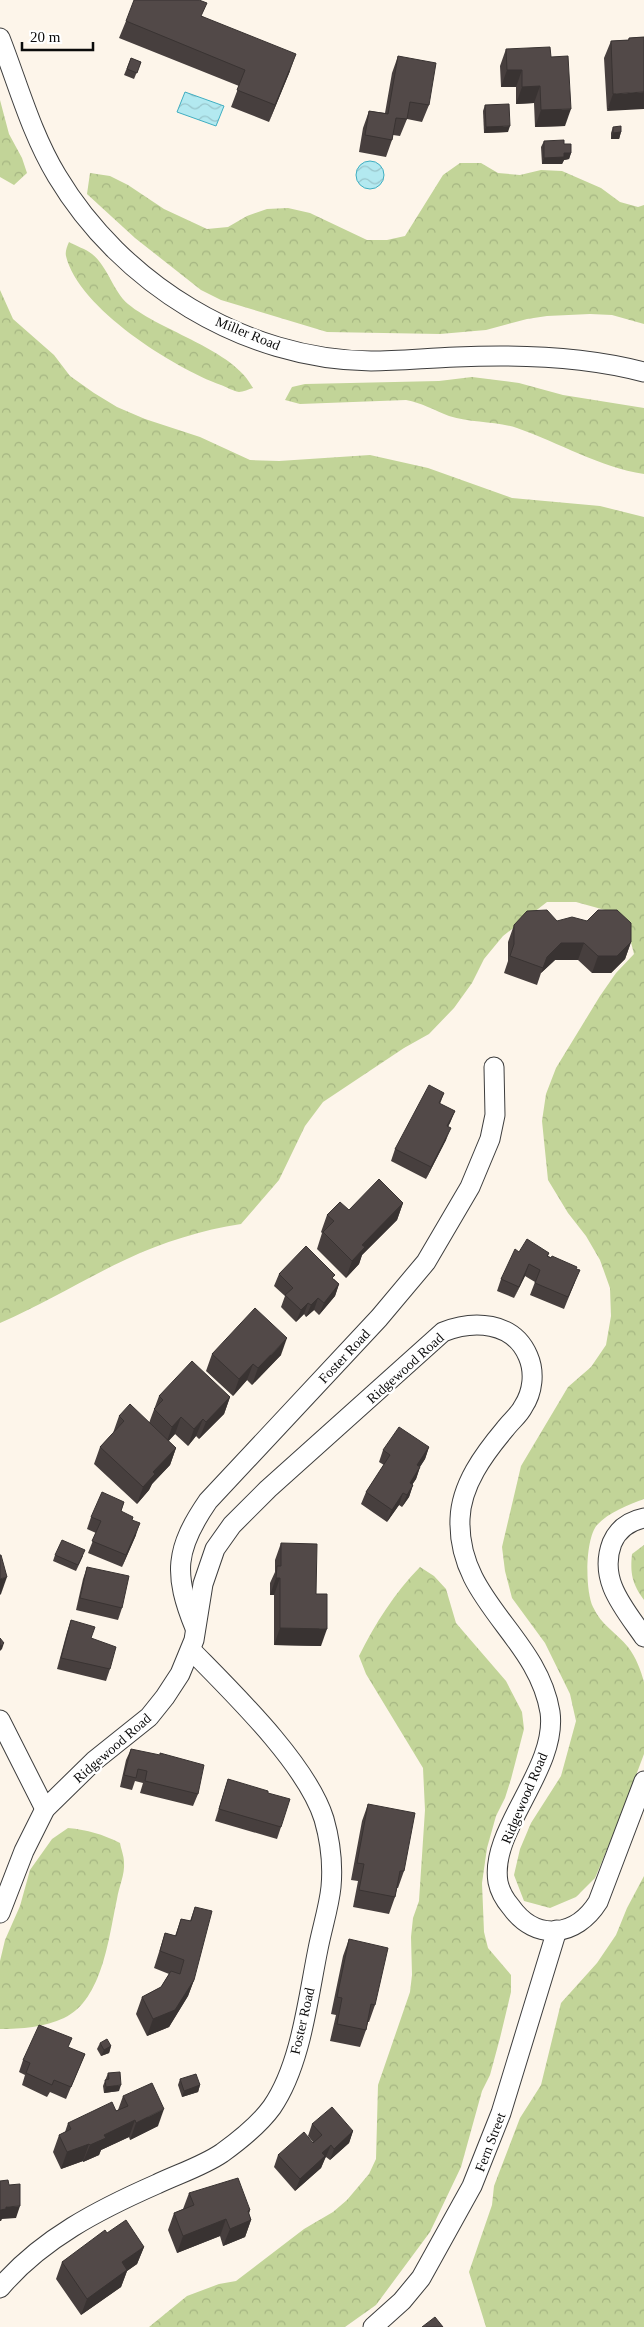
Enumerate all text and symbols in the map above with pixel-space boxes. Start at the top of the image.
scale bar [22,20,94,52]
text: 20 m [30,29,61,45]
street label: Miller Road [213,314,282,353]
street label: Foster Road [316,1326,373,1386]
street label: Ridgewood Road [364,1330,447,1407]
street label: Ridgewood Road [71,1711,154,1786]
street label: Ridgewood Road [498,1750,550,1846]
street label: Foster Road [288,1986,317,2056]
street label: Fern Street [472,2111,509,2174]

